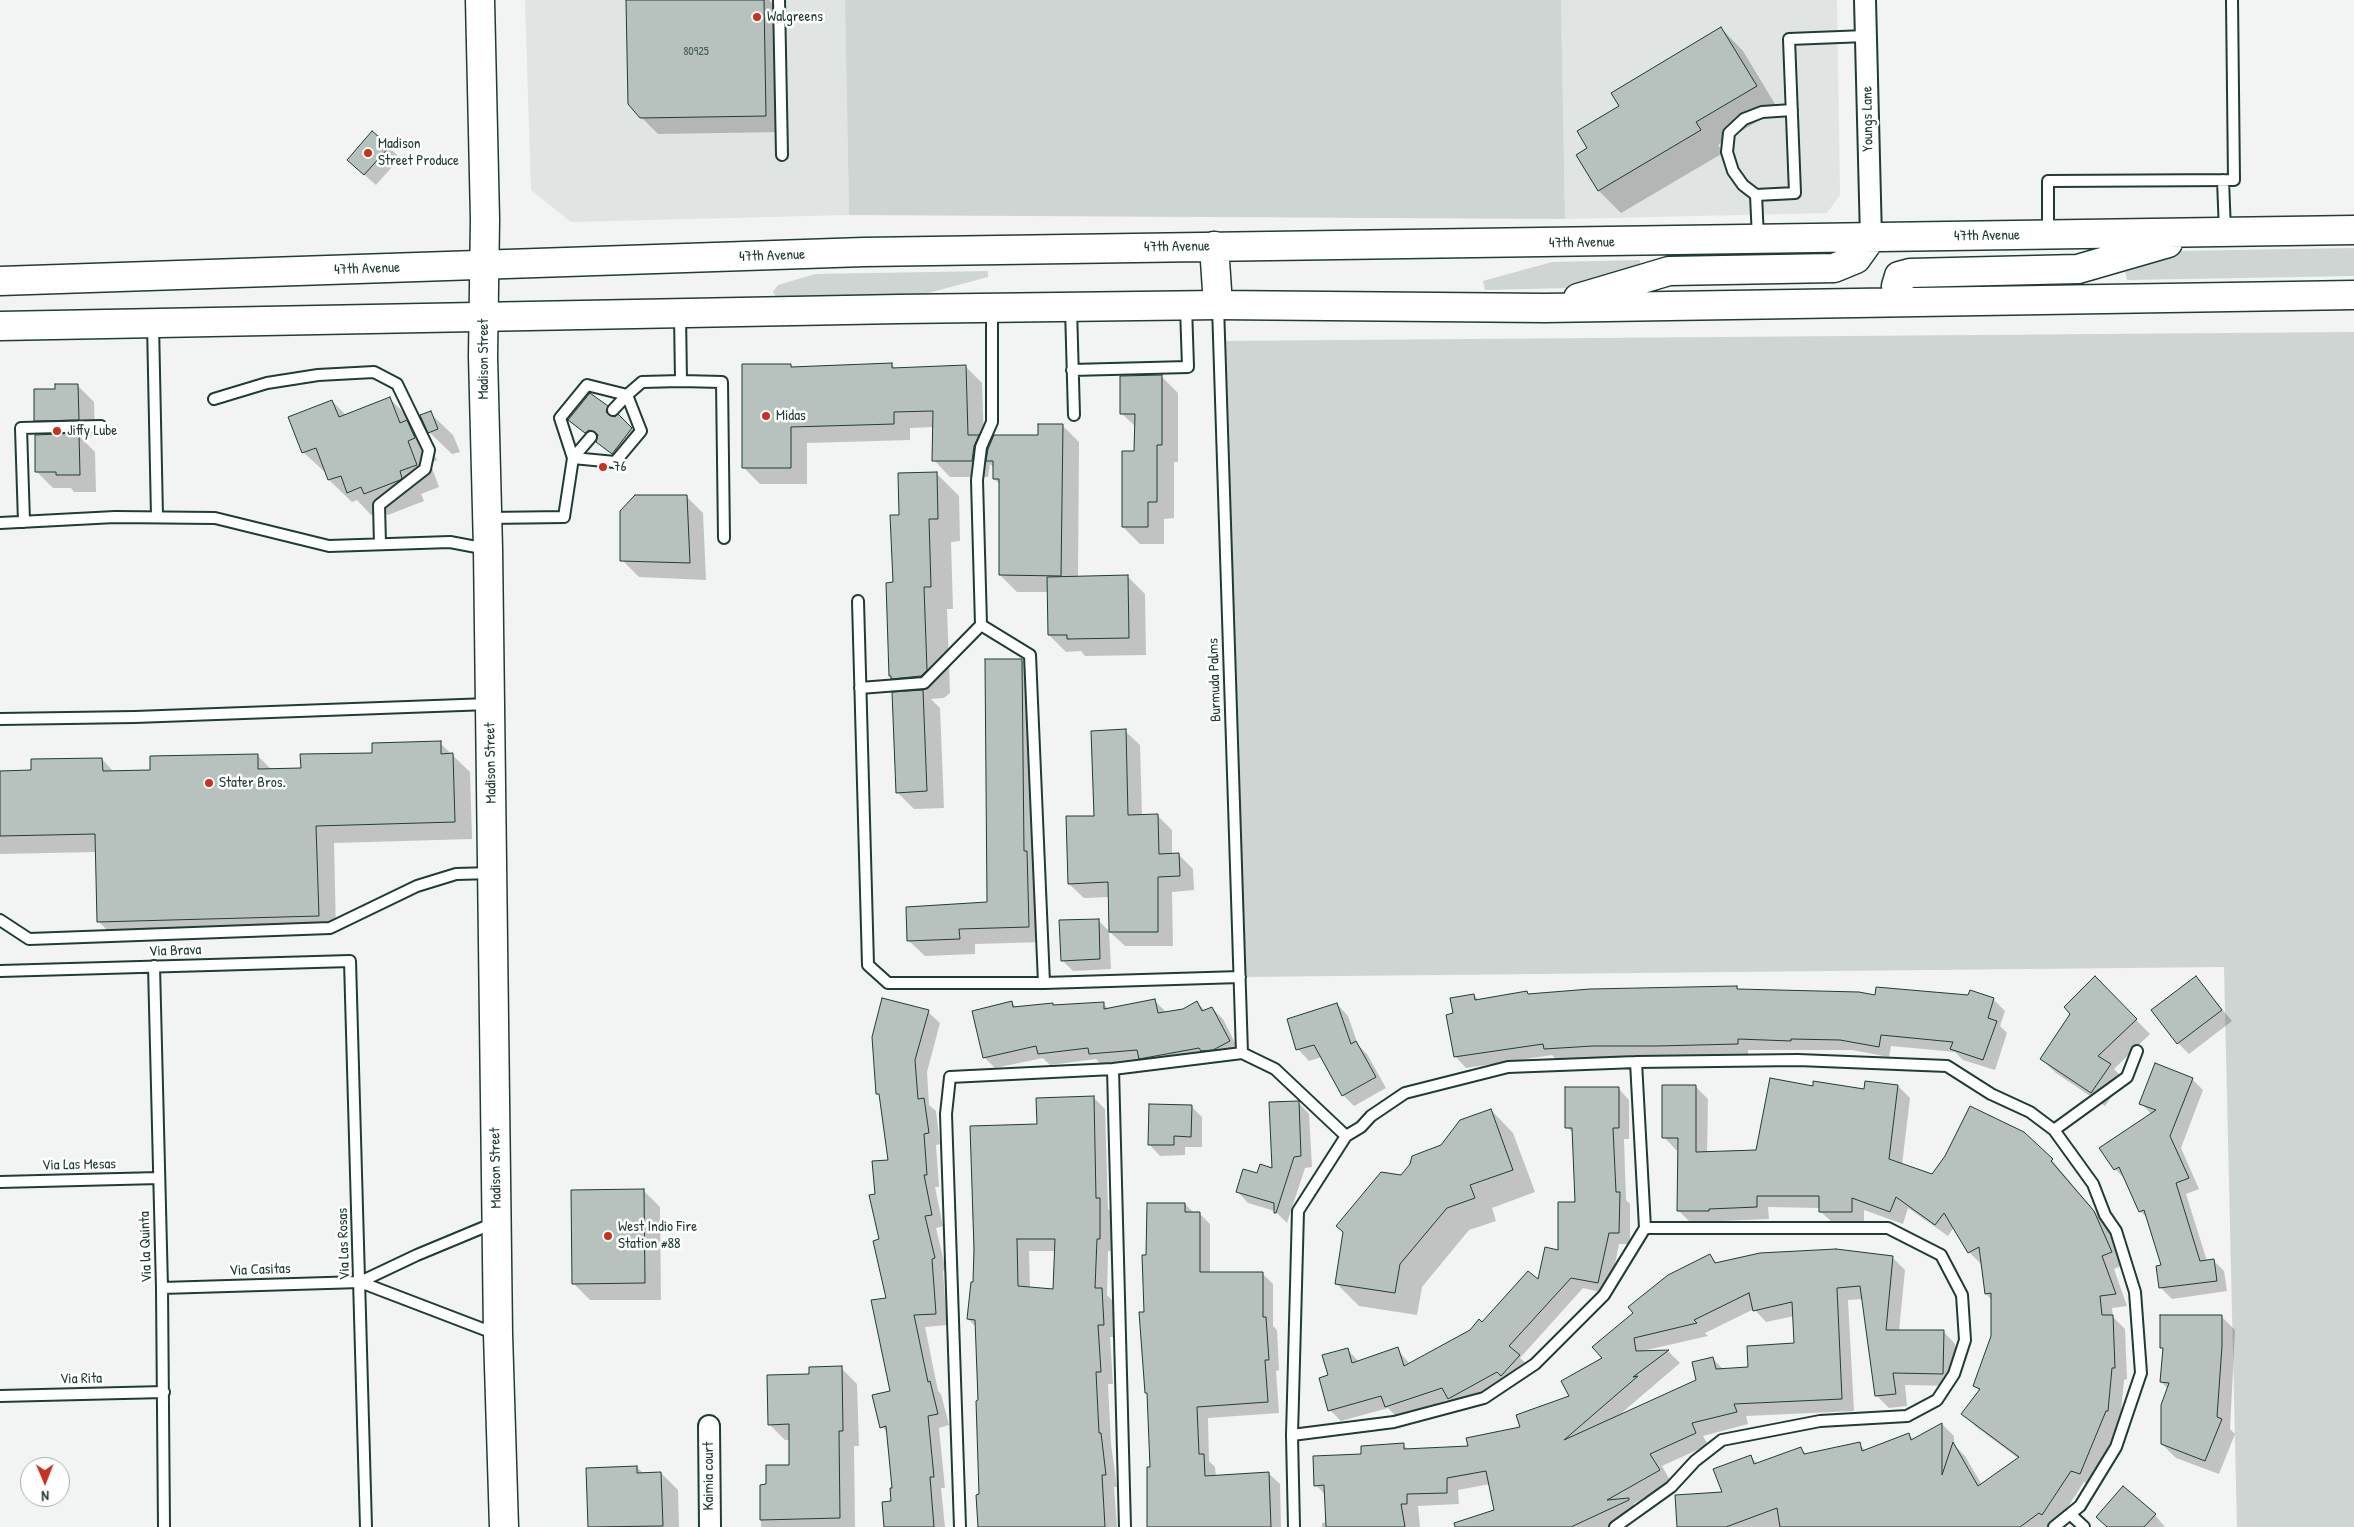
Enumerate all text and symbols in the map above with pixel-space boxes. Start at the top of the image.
place label: Walgreens [767,8,823,26]
marker: Walgreens [751,11,763,23]
house number: 80925 [683,45,709,59]
street label: Youngs Lane [1858,86,1878,152]
place label: Madison Street Produce [378,135,459,170]
marker: Madison Street Produce [362,147,374,159]
street label: 47th Avenue [1954,226,2020,246]
street label: 47th Avenue [1549,233,1615,253]
street label: 47th Avenue [1144,237,1210,257]
street label: 47th Avenue [739,246,805,266]
street label: 47th Avenue [334,259,400,279]
street label: Madison Street [475,319,493,399]
place label: Midas [776,407,806,425]
marker: Midas [760,410,772,422]
place label: Jiffy Lube [67,422,117,440]
marker: Jiffy Lube [51,425,63,437]
place label: 76 [613,458,626,476]
marker: 76 [597,461,609,473]
street label: Burmuda Palms [1205,638,1225,722]
street label: Madison Street [481,722,501,804]
place label: Stater Bros. [219,774,286,792]
marker: Stater Bros. [203,777,215,789]
street label: Via Brava [149,941,201,961]
street label: Madison Street [486,1127,506,1209]
street label: Via Las Mesas [42,1155,116,1175]
street label: Via Las Rosas [334,1208,354,1280]
street label: Via la Quinta [136,1211,156,1283]
place label: West Indio Fire Station #88 [618,1218,697,1253]
marker: West Indio Fire Station #88 [602,1230,614,1242]
street label: Via Casitas [229,1260,291,1280]
street label: Via Rita [60,1370,102,1388]
street label: Kaimia court [700,1442,718,1510]
north arrow [20,1457,70,1507]
text: N [41,1487,49,1506]

